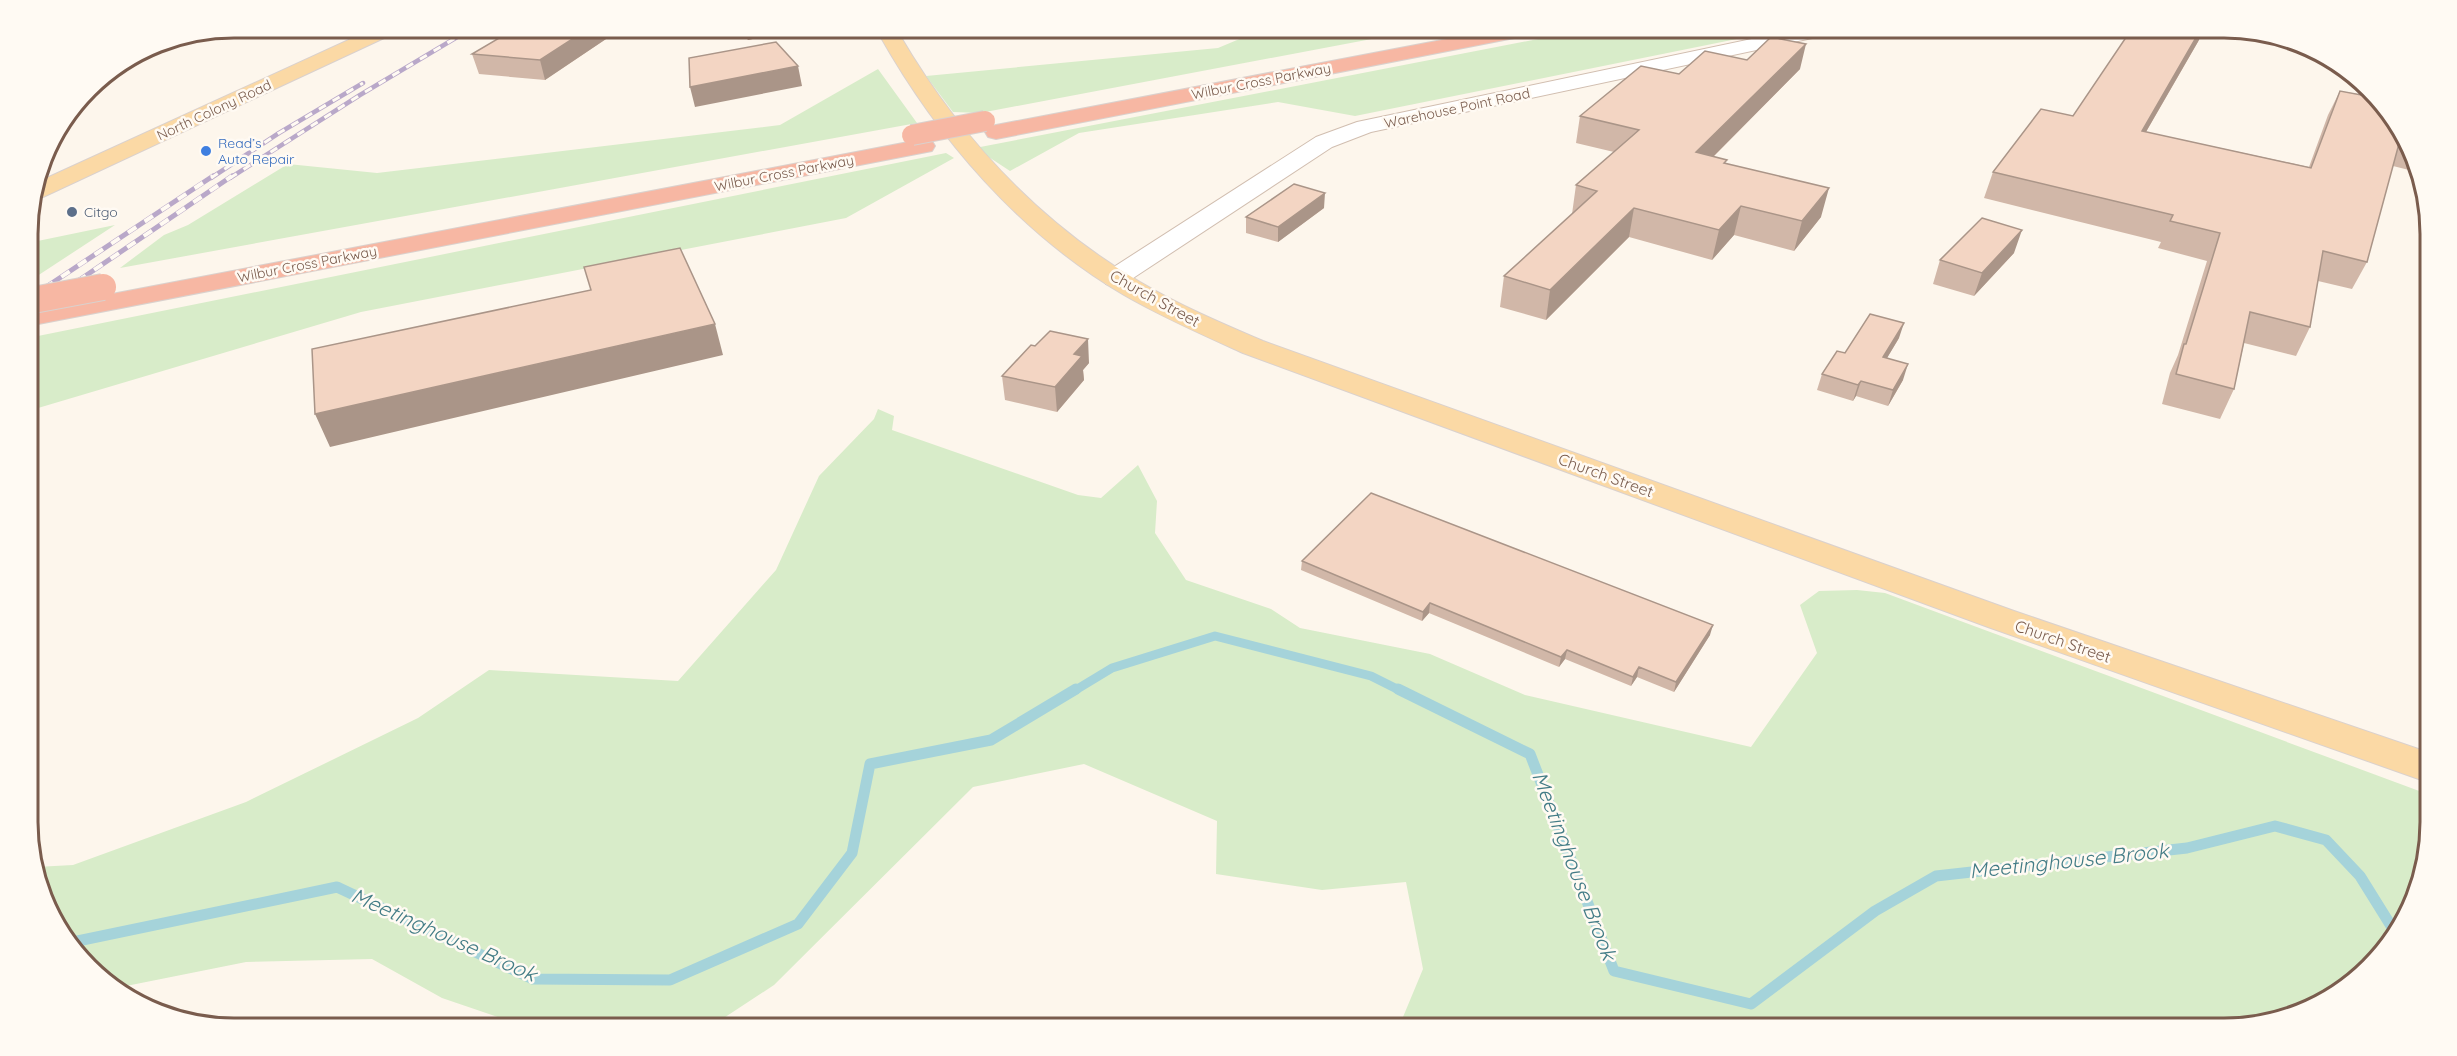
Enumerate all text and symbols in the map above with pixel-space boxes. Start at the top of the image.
street label: Wilbur Cross Parkway [1190,59,1332,103]
street label: North Colony Road [154,76,274,144]
street label: Warehouse Point Road [1382,84,1532,132]
place label: Read’s Auto Repair [218,134,295,168]
marker: Read’s Auto Repair [199,144,213,158]
street label: Wilbur Cross Parkway [713,151,855,195]
place label: Citgo [84,203,118,221]
marker: Citgo [65,205,79,219]
street label: Wilbur Cross Parkway [236,242,378,286]
street label: Church Street [1106,265,1204,331]
street label: Church Street [1556,449,1656,501]
street label: Church Street [2013,615,2113,667]
water label: Meetinghouse Brook [1527,768,1624,965]
water label: Meetinghouse Brook [1968,836,2171,883]
water label: Meetinghouse Brook [348,882,543,987]

